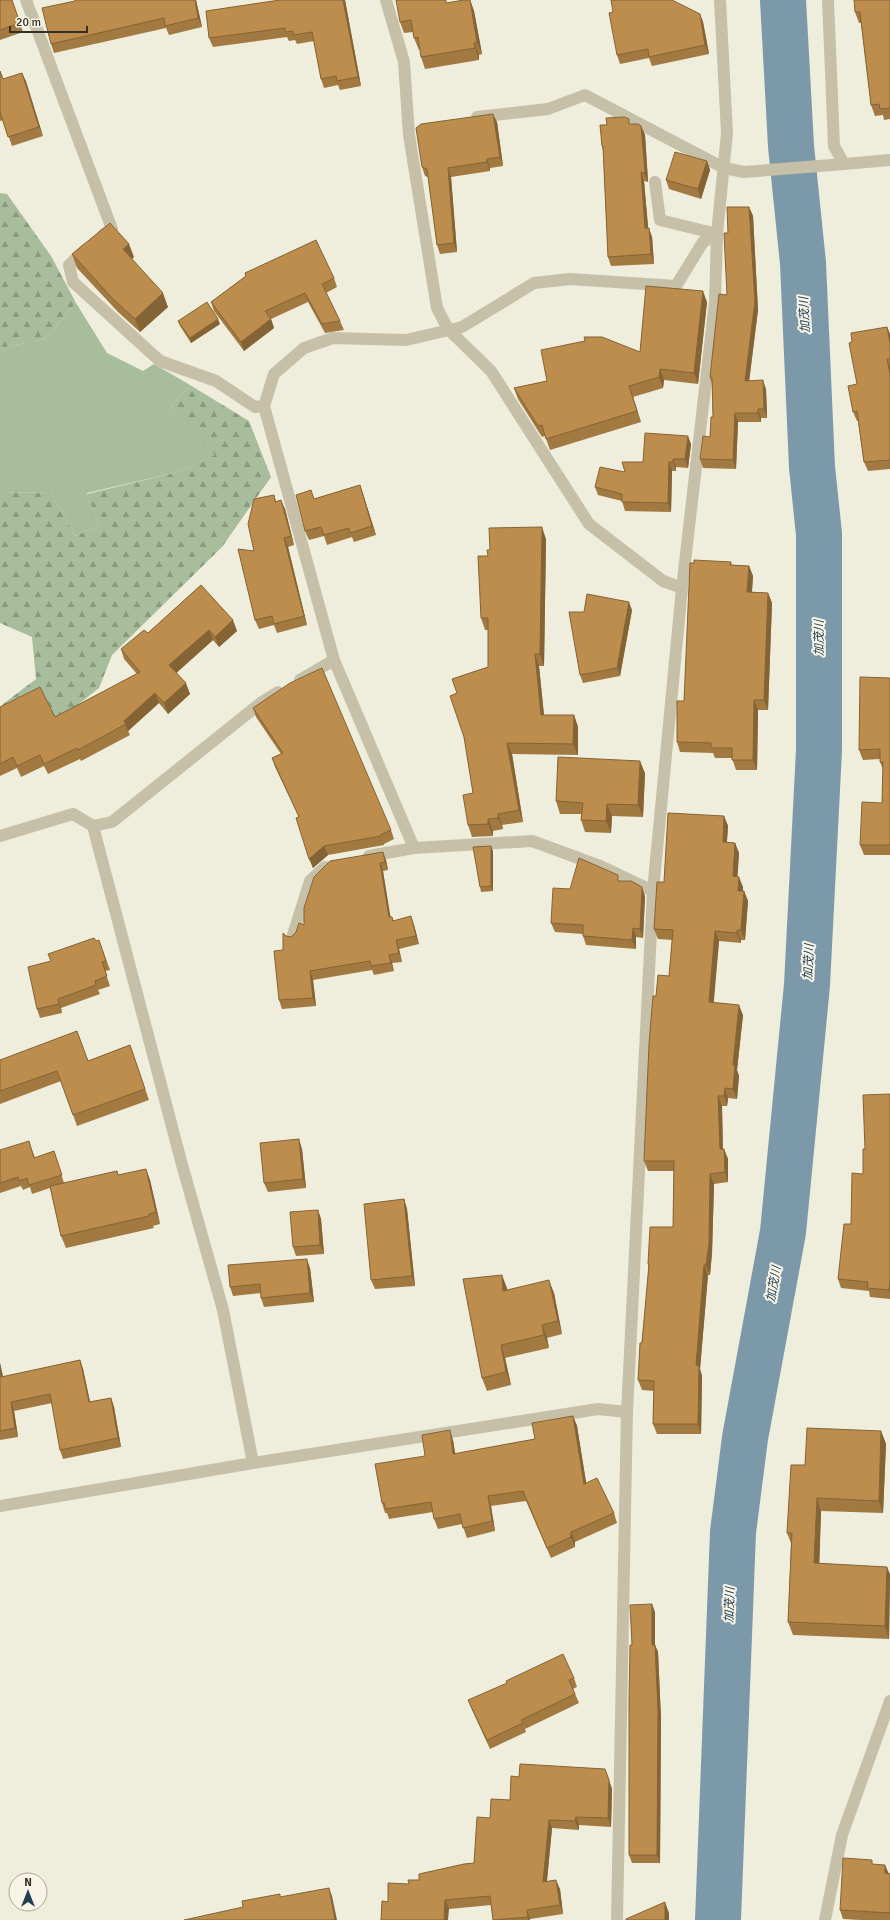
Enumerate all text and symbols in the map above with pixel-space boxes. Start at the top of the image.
scale bar [10,8,87,34]
text: 20 m [16,15,41,30]
water label: 加茂川 [796,295,813,333]
water label: 加茂川 [812,618,827,656]
water label: 加茂川 [801,942,818,980]
water label: 加茂川 [763,1263,785,1303]
water label: 加茂川 [722,1585,738,1623]
north arrow [8,1872,48,1912]
text: N [24,1876,32,1889]

